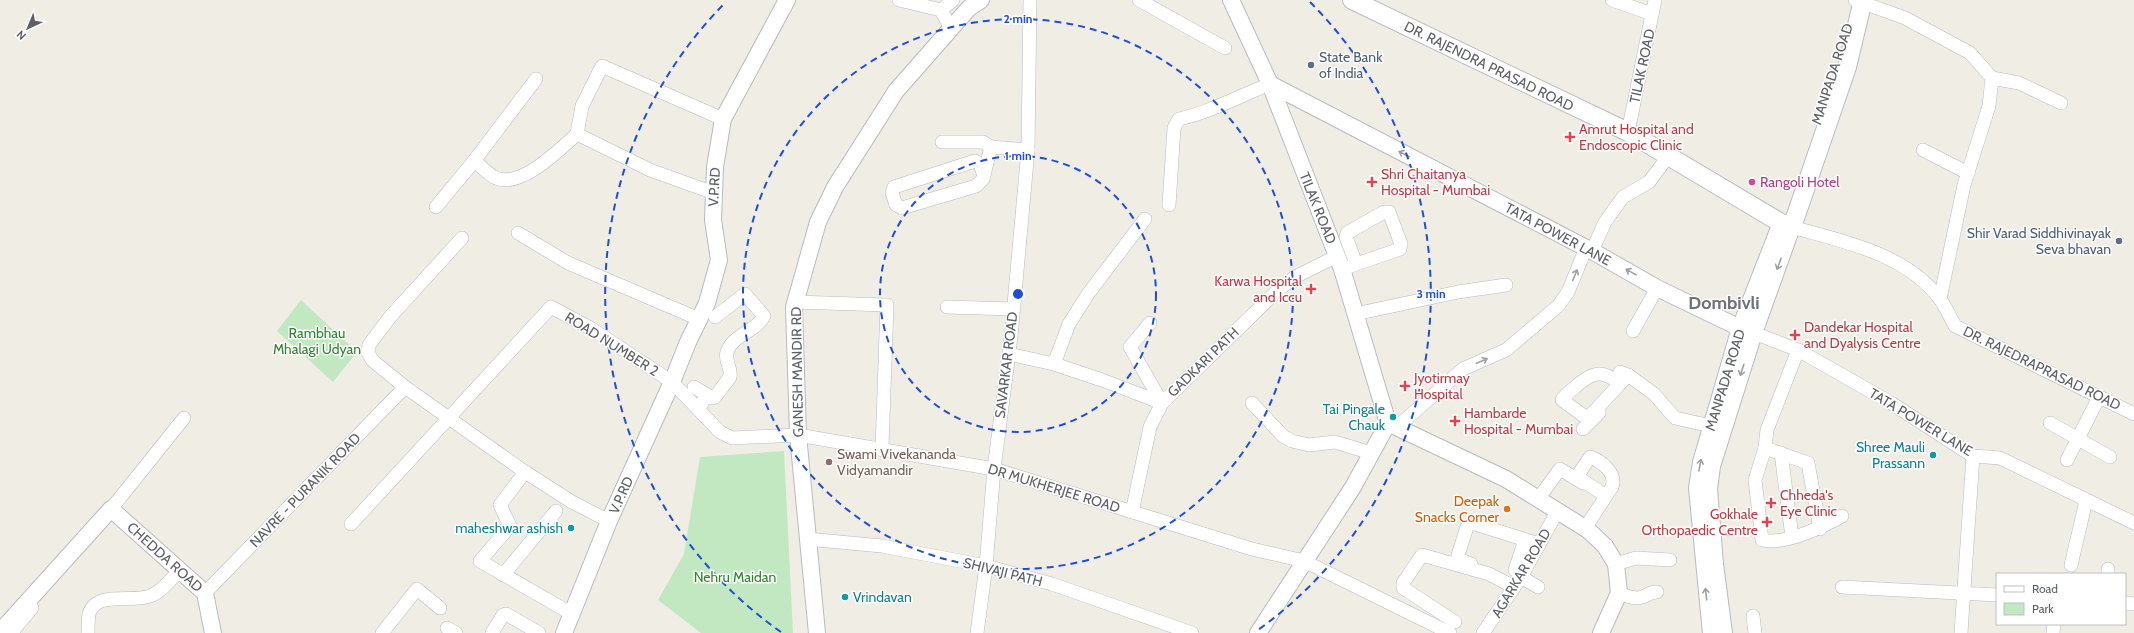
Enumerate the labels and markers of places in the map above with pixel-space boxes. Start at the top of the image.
place label: State Bank of India [1319,48,1383,82]
marker: State Bank of India [1306,60,1316,70]
place label: Amrut Hospital and Endoscopic Clinic [1579,120,1694,154]
marker: Amrut Hospital and Endoscopic Clinic [1564,131,1576,143]
place label: Shri Chaitanya Hospital - Mumbai [1381,165,1490,199]
place label: Rangoli Hotel [1760,173,1840,191]
marker: Shri Chaitanya Hospital - Mumbai [1366,176,1378,188]
marker: Rangoli Hotel [1747,177,1757,187]
place label: Shir Varad Siddhivinayak Seva bhavan [1967,224,2112,258]
marker: Shir Varad Siddhivinayak Seva bhavan [2114,236,2124,246]
place label: Karwa Hospital and Iccu [1214,272,1303,306]
marker: Karwa Hospital and Iccu [1305,283,1317,295]
centre of rings [1011,287,1025,301]
place label: Dandekar Hospital and Dyalysis Centre [1804,318,1921,352]
marker: Dandekar Hospital and Dyalysis Centre [1789,329,1801,341]
place label: Jyotirmay Hospital [1413,369,1470,403]
marker: Jyotirmay Hospital [1399,380,1411,392]
place label: Tai Pingale Chauk [1323,400,1386,434]
place label: Hambarde Hospital - Mumbai [1464,404,1573,438]
marker: Tai Pingale Chauk [1388,412,1398,422]
marker: Hambarde Hospital - Mumbai [1449,415,1461,427]
place label: Shree Mauli Prassann [1856,438,1925,472]
place label: Swami Vivekananda Vidyamandir [837,445,956,479]
marker: Shree Mauli Prassann [1928,450,1938,460]
marker: Swami Vivekananda Vidyamandir [824,457,834,467]
place label: Chheda's Eye Clinic [1780,486,1837,520]
place label: Deepak Snacks Corner [1415,492,1500,526]
marker: Chheda's Eye Clinic [1765,497,1777,509]
marker: Deepak Snacks Corner [1502,504,1512,514]
place label: Gokhale Orthopaedic Centre [1642,505,1758,539]
marker: Gokhale Orthopaedic Centre [1761,516,1773,528]
place label: maheshwar ashish [455,519,563,537]
marker: maheshwar ashish [566,523,576,533]
place label: Vrindavan [853,588,912,606]
marker: Vrindavan [840,592,850,602]

